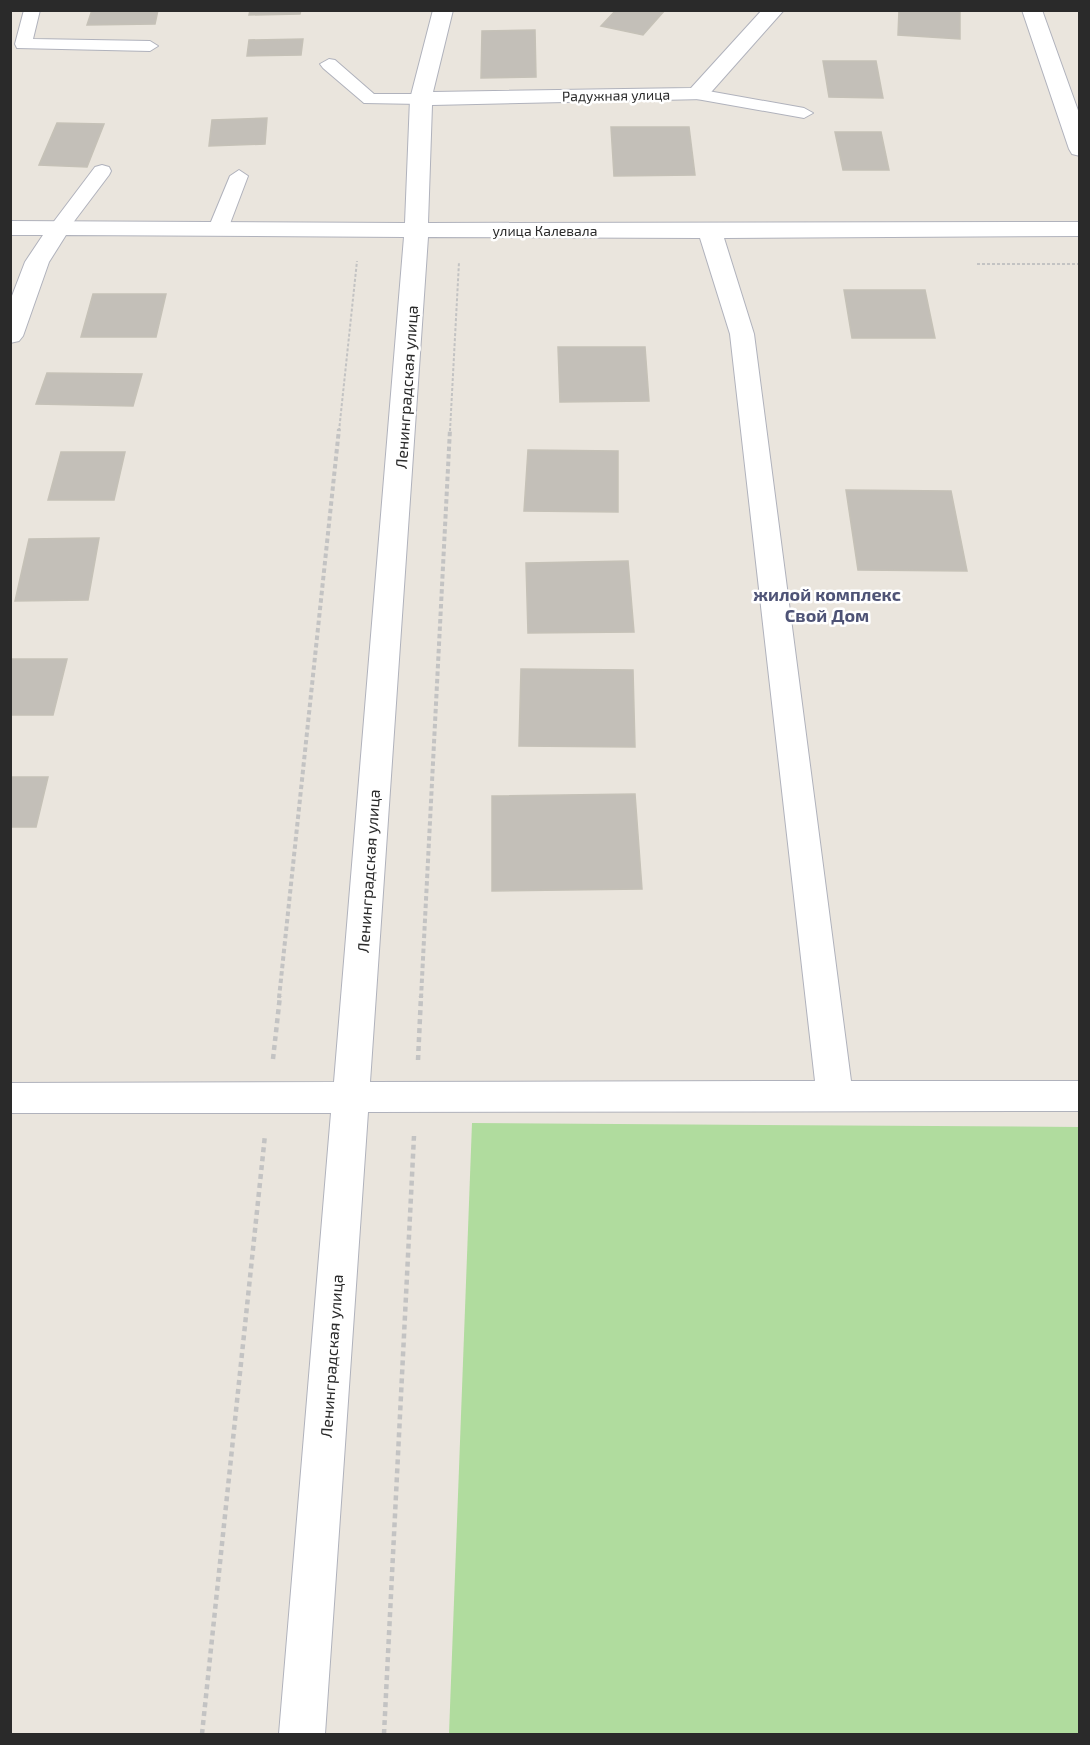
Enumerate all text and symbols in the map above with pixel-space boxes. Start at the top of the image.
street label: Радужная улица [562,86,670,104]
street label: улица Калевала [493,222,597,239]
street label: Ленинградская улица [391,304,422,470]
district label: жилой комплекс Свой Дом [753,583,901,626]
street label: Ленинградская улица [353,788,384,954]
street label: Ленинградская улица [316,1273,347,1439]

